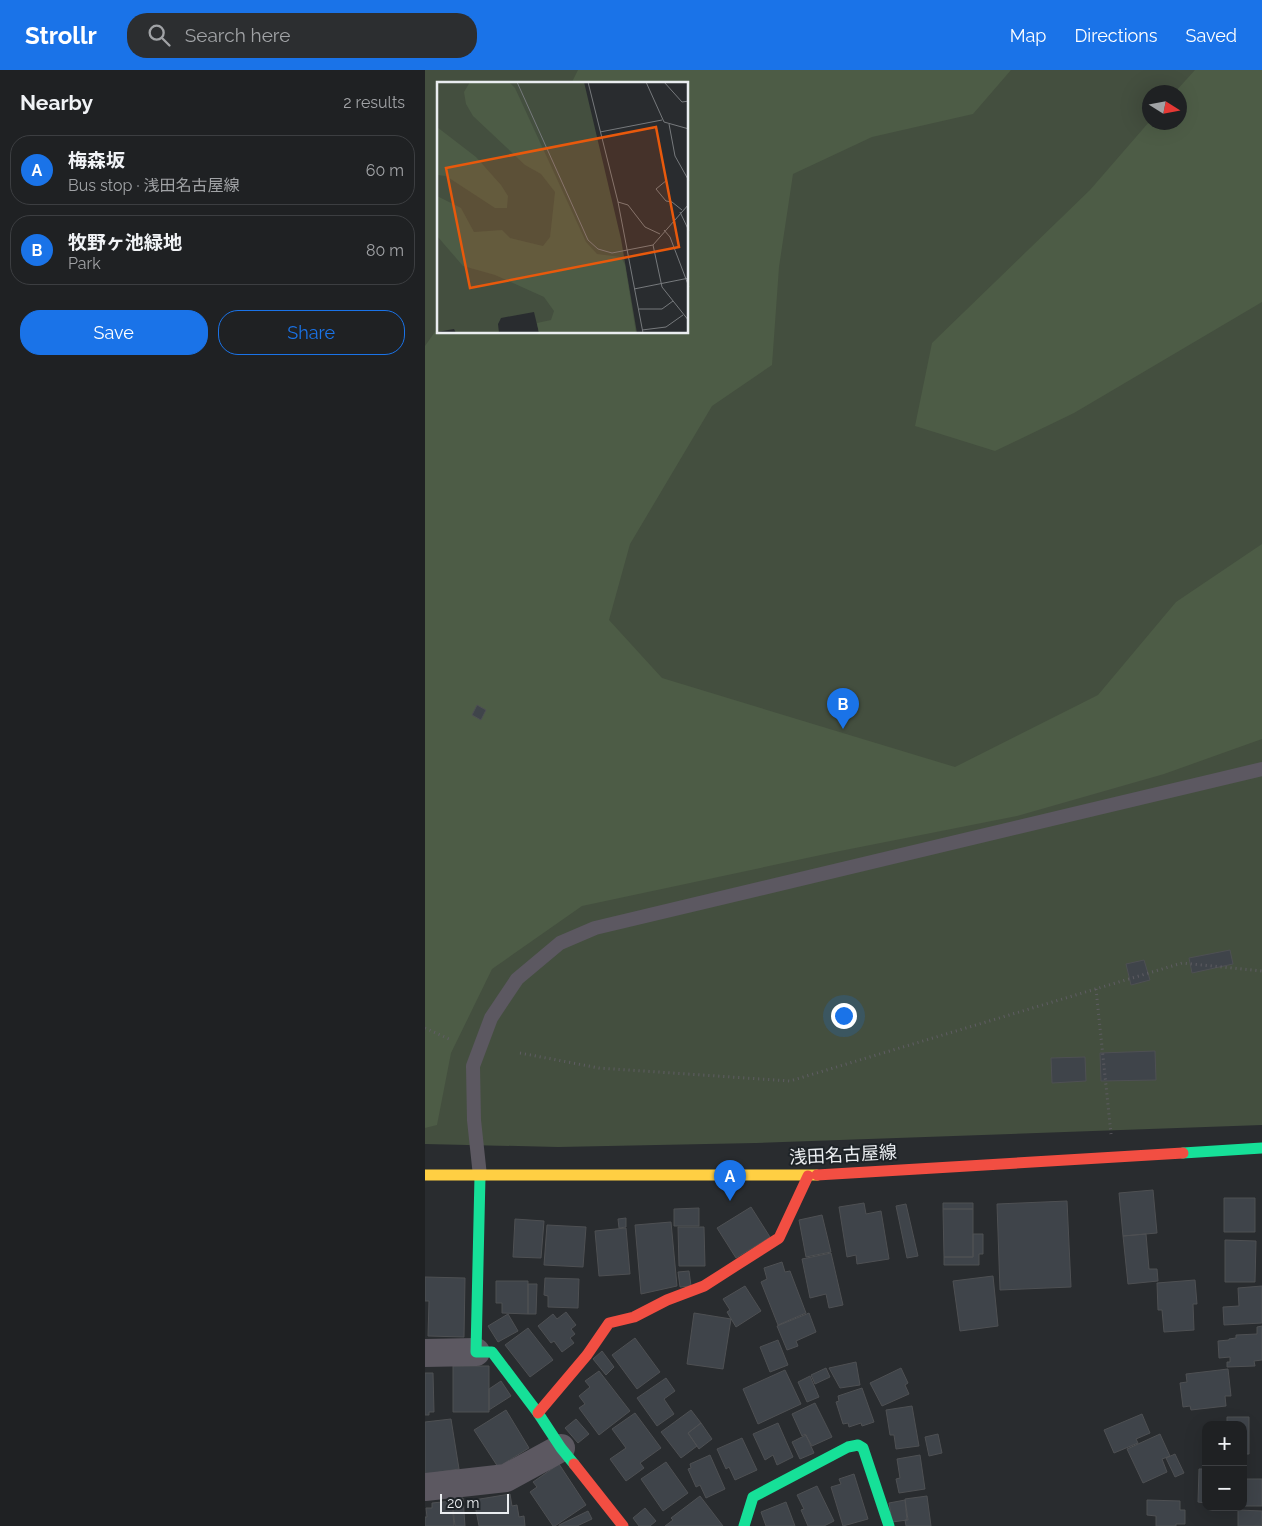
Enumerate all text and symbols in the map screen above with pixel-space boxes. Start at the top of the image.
search box [127,13,477,58]
text: Strollr [25,21,97,50]
icon: search [145,21,173,49]
text: Search here [185,24,290,46]
text: Map [1010,25,1046,46]
text: Directions [1074,25,1158,46]
text: Saved [1186,25,1237,46]
inset map [437,82,689,334]
north arrow [1142,85,1187,130]
text: Nearby [20,90,93,115]
text: 2 results [343,93,405,112]
text: 梅森坂 [68,149,125,171]
text: A [32,161,42,180]
text: 60 m [366,161,404,180]
text: Bus stop · 浅田名古屋線 [68,176,240,195]
text: 牧野ヶ池緑地 [68,231,182,253]
text: B [32,241,42,260]
text: 80 m [366,241,404,260]
text: Park [68,254,101,273]
button: Save [20,310,208,355]
button: Share [218,310,405,355]
pin: B [827,688,859,729]
your location [831,1003,857,1029]
street label: 浅田名古屋線 [788,1141,897,1168]
pin: A [714,1160,746,1201]
map controls [1202,1421,1247,1511]
button: + [1202,1421,1247,1466]
button: − [1202,1466,1247,1511]
scale bar [440,1491,509,1514]
text: 20 m [447,1495,479,1511]

